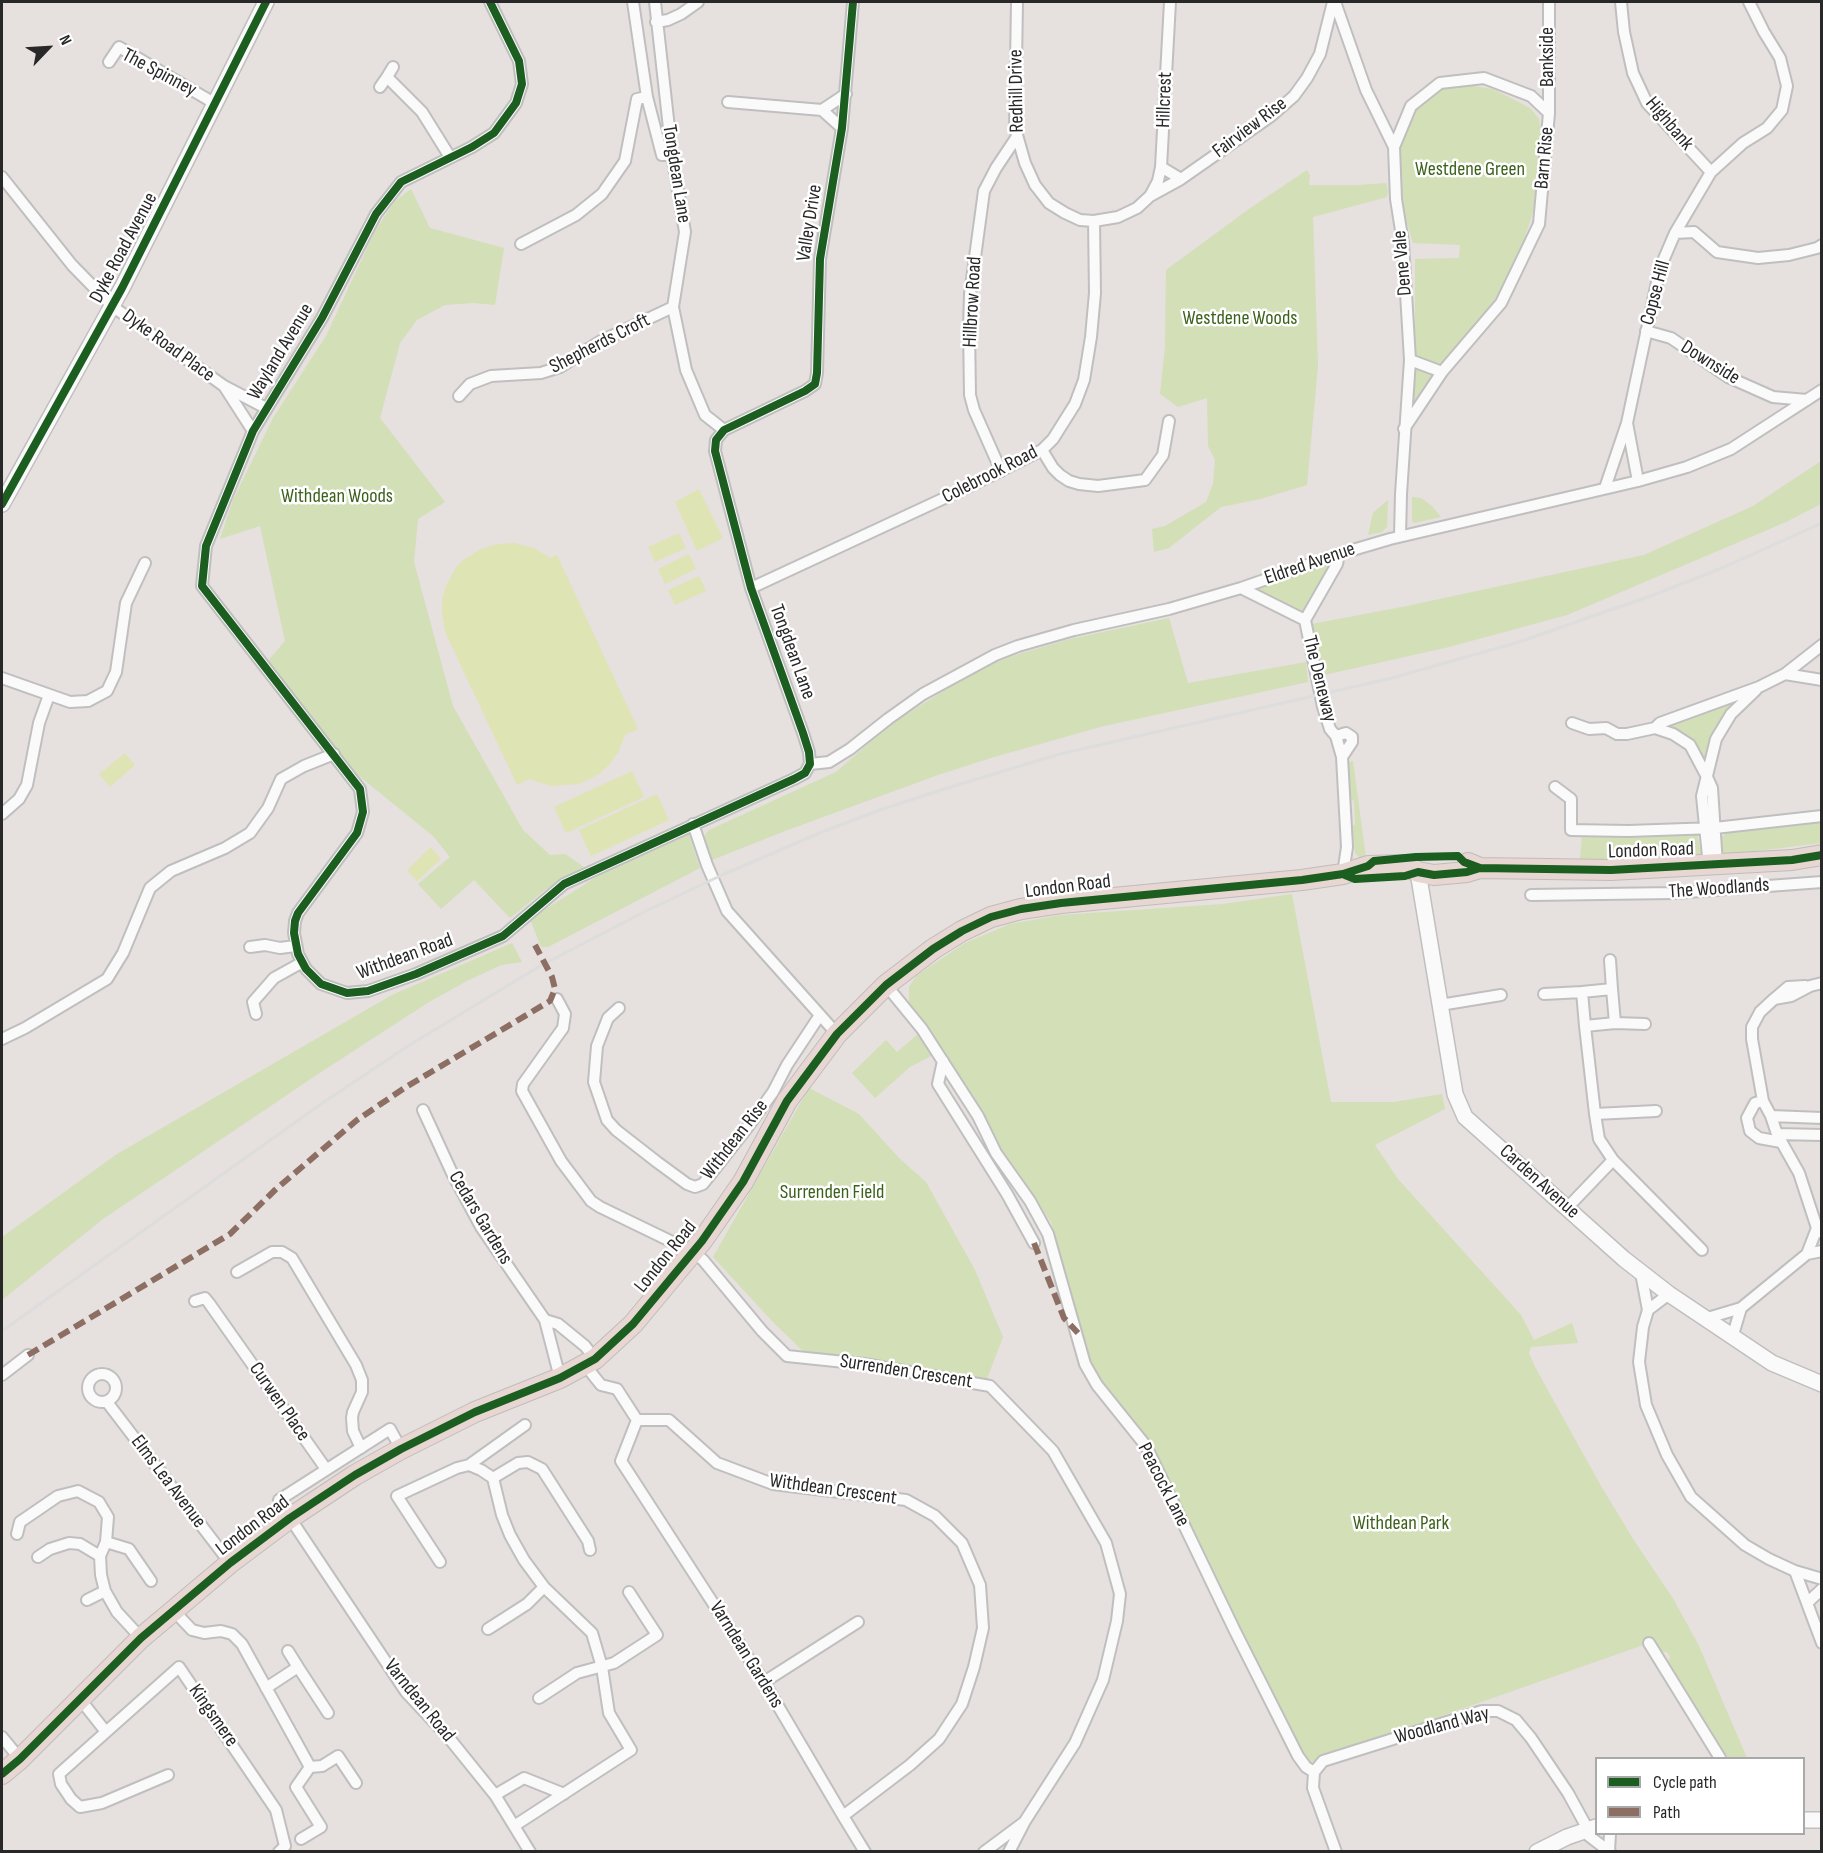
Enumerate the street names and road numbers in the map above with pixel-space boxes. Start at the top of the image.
street label: Bankside [1536,27,1560,87]
street label: The Spinney [118,43,200,103]
street label: Redhill Drive [1004,49,1030,133]
street label: Hillcrest [1152,72,1178,128]
street label: Fairview Rise [1208,92,1292,164]
street label: Highbank [1640,92,1698,156]
street label: Tongdean Lane [656,123,696,225]
street label: Barn Rise [1530,126,1560,190]
street label: Valley Drive [792,183,828,263]
street label: Dyke Road Avenue [85,189,163,307]
street label: Dene Vale [1388,229,1418,297]
street label: Hillbrow Road [959,256,987,348]
street label: Copse Hill [1636,258,1676,328]
street label: Wayland Avenue [243,299,319,405]
street label: Dyke Road Place [117,304,219,388]
street label: Shepherds Croft [546,308,654,380]
street label: Downside [1676,336,1744,390]
street label: Colebrook Road [938,441,1042,509]
street label: Eldred Avenue [1262,537,1358,591]
street label: Tongdean Lane [764,601,820,703]
street label: The Deneway [1297,633,1341,725]
street label: London Road [1608,838,1694,864]
street label: London Road [1024,870,1112,904]
street label: The Woodlands [1668,874,1770,904]
street label: Withdean Road [354,929,456,985]
street label: Withdean Rise [696,1095,774,1185]
street label: Carden Avenue [1494,1140,1584,1224]
street label: Cedars Gardens [443,1167,517,1269]
street label: London Road [630,1216,702,1298]
street label: Surrenden Crescent [838,1350,974,1394]
street label: Curwen Place [243,1358,315,1446]
street label: Elms Lea Avenue [125,1431,211,1533]
street label: Peacock Lane [1132,1439,1194,1531]
street label: Withdean Crescent [768,1469,898,1511]
street label: London Road [212,1491,294,1561]
street label: Varndean Gardens [704,1597,788,1713]
street label: Varndean Road [378,1655,460,1747]
street label: Kingsmere [183,1680,243,1752]
street label: Woodland Way [1392,1702,1492,1750]

